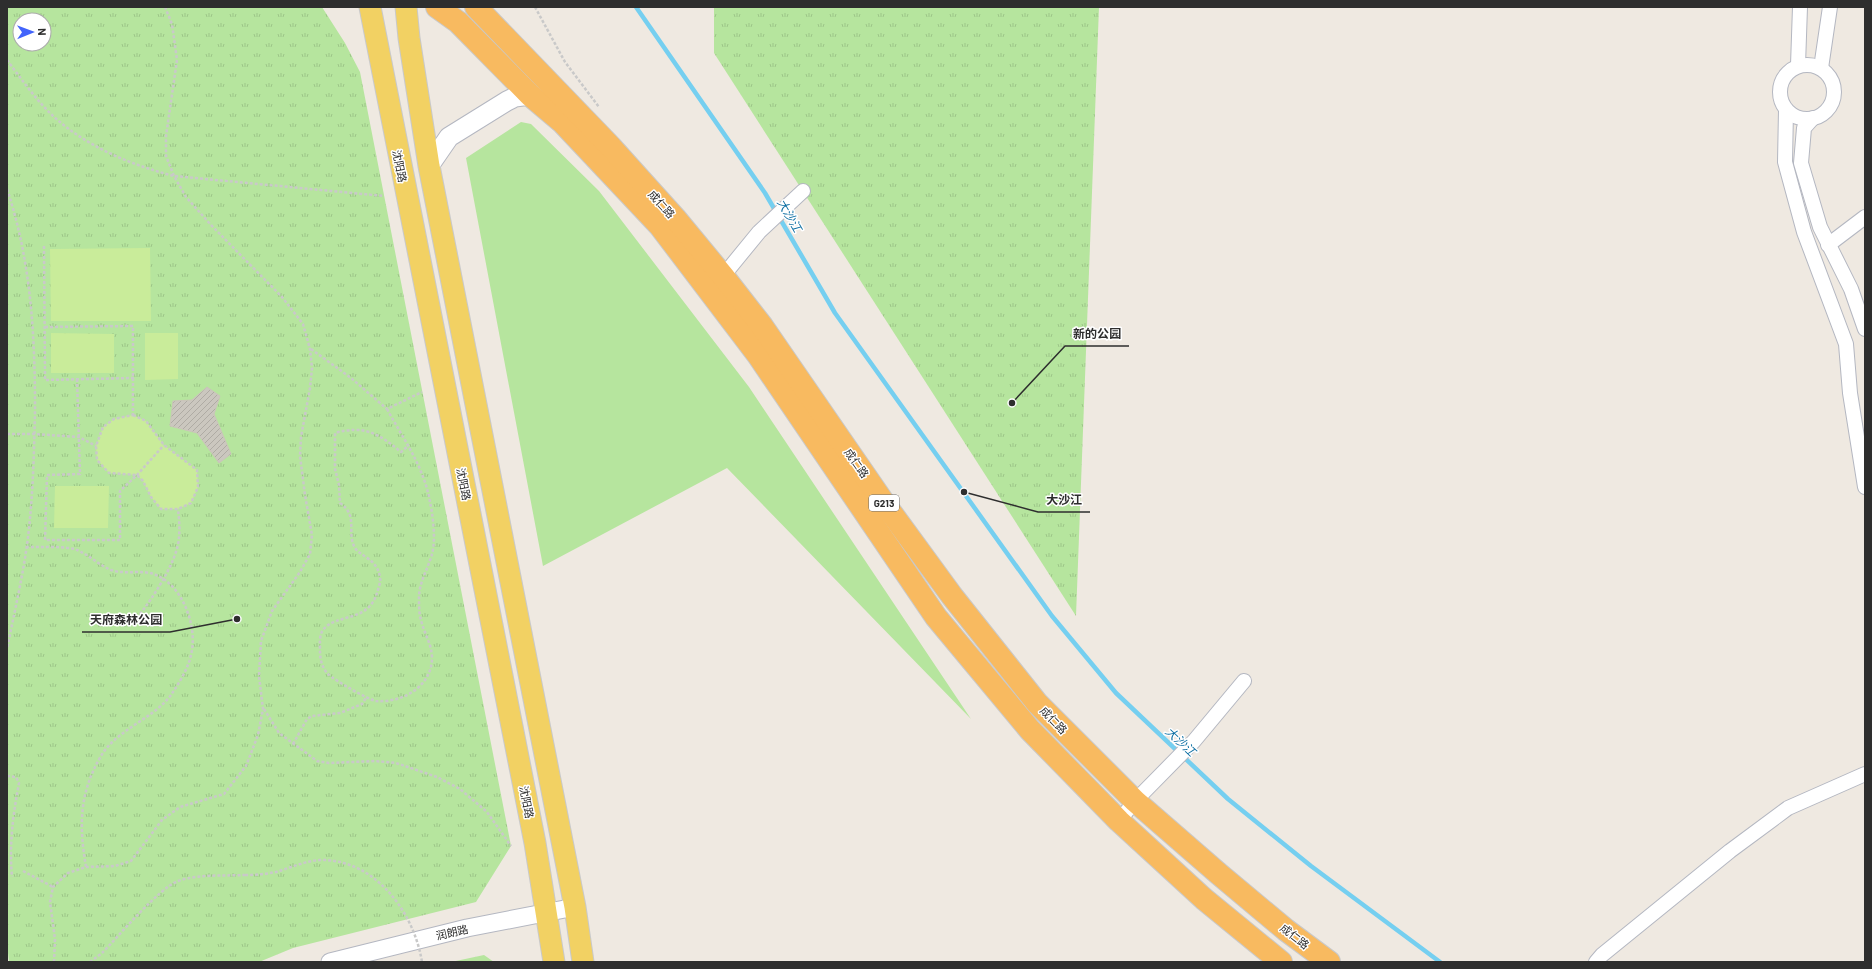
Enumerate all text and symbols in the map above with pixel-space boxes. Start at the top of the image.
north arrow [12,12,52,52]
text: N [36,28,49,36]
street label: 沈阳路 [390,149,410,183]
street label: 成仁路 [646,187,678,221]
water label: 大沙江 [775,196,806,236]
callout: 新的公园 [1065,322,1129,346]
text: 新的公园 [1073,326,1121,340]
street label: 成仁路 [842,446,872,480]
street label: 沈阳路 [454,467,474,501]
callout: 大沙江 [1038,488,1090,512]
text: 大沙江 [1046,492,1082,506]
road number: G213 [869,495,899,511]
callout: 天府森林公园 [82,608,170,632]
text: 天府森林公园 [90,612,162,626]
street label: 成仁路 [1038,704,1070,736]
water label: 大沙江 [1163,724,1200,760]
street label: 沈阳路 [517,785,537,819]
street label: 成仁路 [1278,921,1312,951]
street label: 润朗路 [434,922,470,942]

